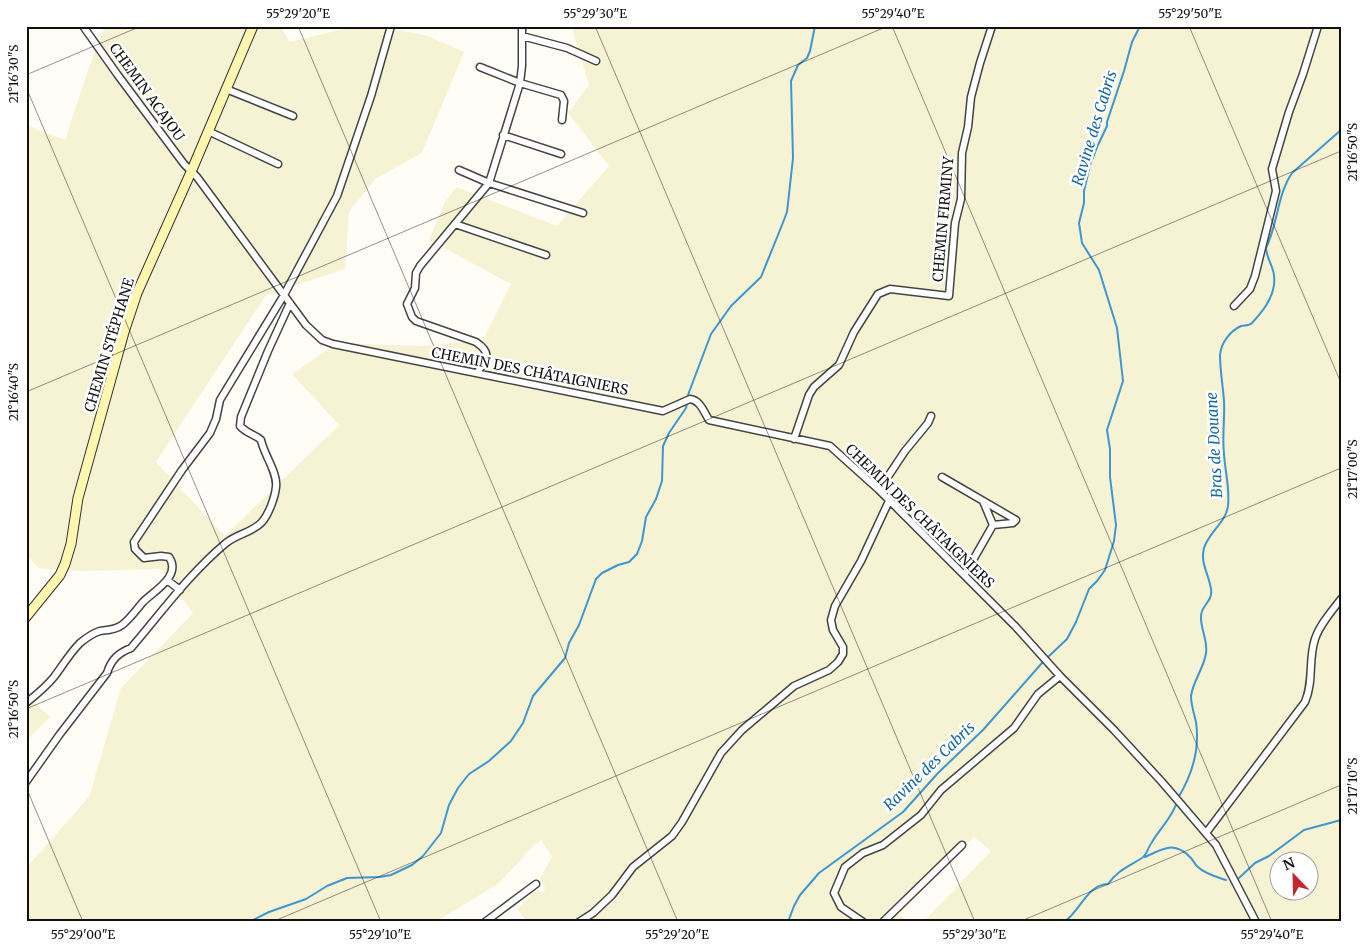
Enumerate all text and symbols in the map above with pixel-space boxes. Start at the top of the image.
text: 55°29'20"E [266,6,330,21]
text: 55°29'30"E [563,6,627,21]
text: 55°29'40"E [862,6,925,21]
text: 55°29'50"E [1158,6,1222,21]
street label: CHEMIN ACAJOU [106,40,189,145]
text: 21°16'30"S [6,45,21,103]
water label: Ravine des Cabris [1067,68,1121,188]
text: 21°16'50"S [1345,123,1360,181]
street label: CHEMIN FIRMINY [929,154,958,283]
street label: CHEMIN STÉPHANE [80,276,138,414]
street label: CHEMIN DES CHÂTAIGNIERS [430,343,630,399]
text: 21°16'40"S [6,363,21,421]
water label: Bras de Douane [1202,391,1226,498]
text: 21°17'00"S [1345,439,1360,499]
street label: CHEMIN DES CHÂTAIGNIERS [842,440,998,592]
text: 21°16'50"S [6,680,21,738]
water label: Ravine des Cabris [879,718,979,814]
text: 21°17'10"S [1345,758,1360,814]
north arrow [1270,850,1320,900]
text: N [1280,854,1298,874]
text: 55°29'00"E [51,927,116,942]
text: 55°29'10"E [349,927,411,942]
text: 55°29'20"E [645,927,709,942]
text: 55°29'30"E [942,927,1006,942]
text: 55°29'40"E [1241,927,1304,942]

